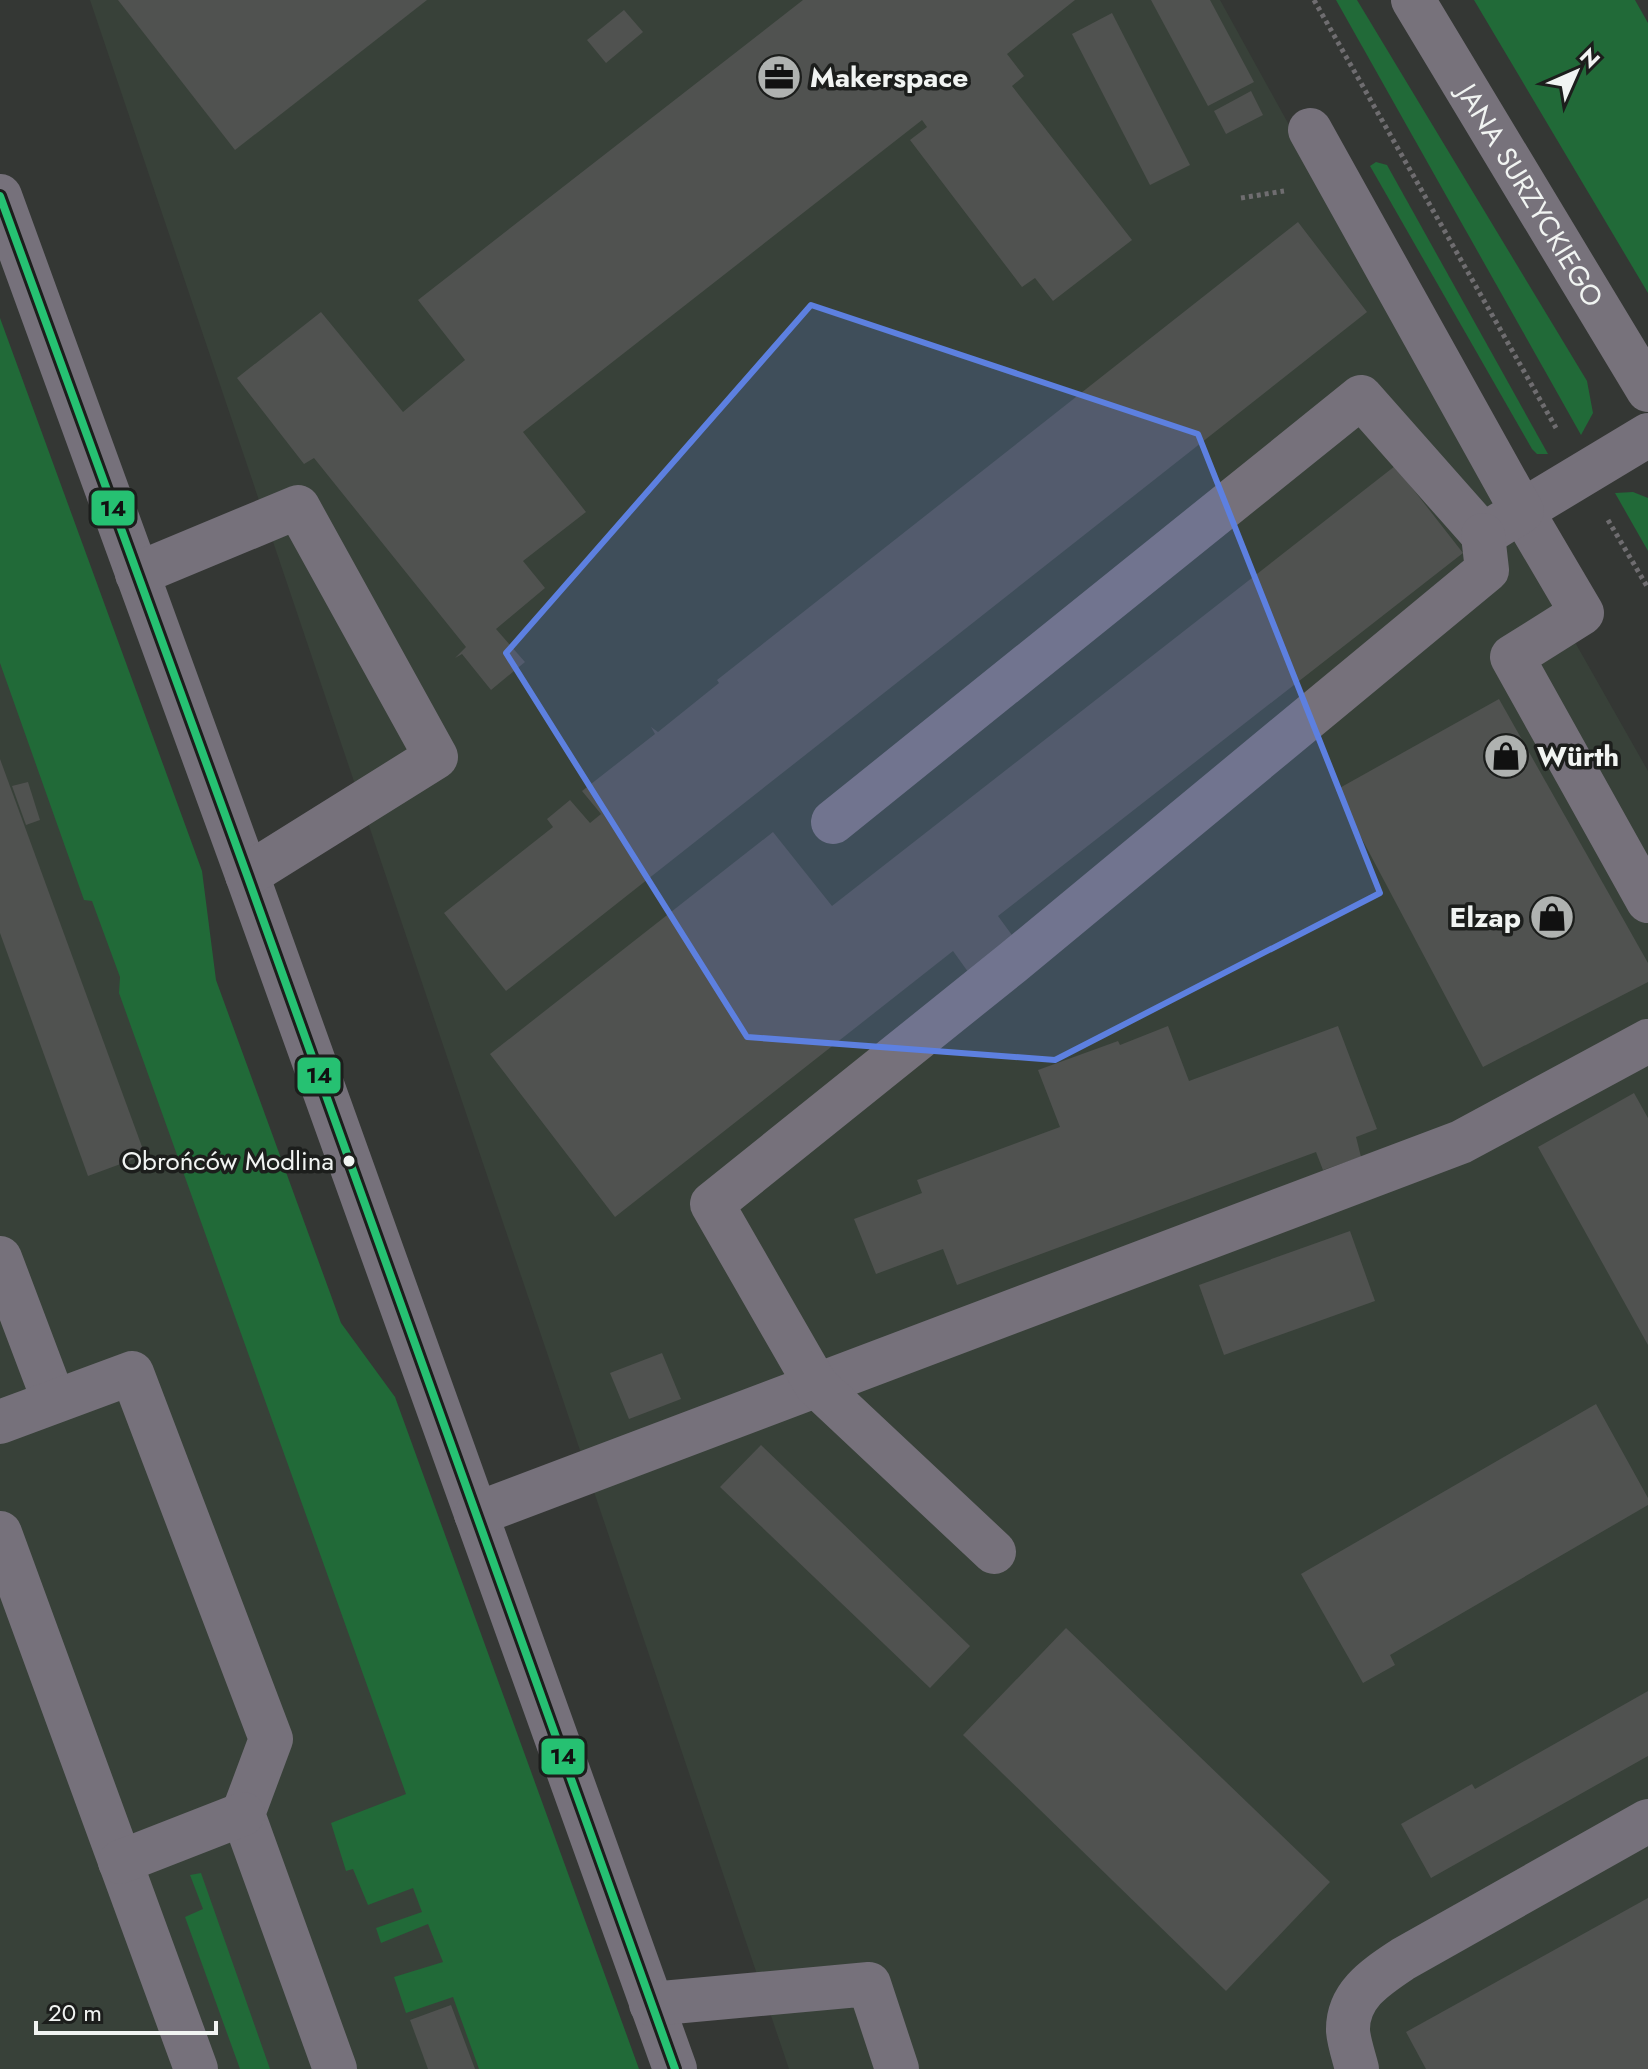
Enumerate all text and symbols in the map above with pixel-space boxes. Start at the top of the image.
north arrow [1536,32,1616,112]
text: N [1573,40,1608,75]
office icon: Makerspace [755,53,803,101]
place label: Makerspace [810,57,968,98]
street label: JANA SURZYCKIEGO [1446,73,1614,315]
line badge: 14 [90,489,136,527]
text: 14 [100,492,126,524]
shop icon: Würth [1482,732,1530,780]
place label: Würth [1537,736,1619,777]
shop icon: Elzap [1528,893,1576,941]
place label: Elzap [1450,897,1521,938]
line badge: 14 [296,1056,342,1095]
text: 14 [306,1059,332,1091]
place label: Obrońców Modlina [122,1142,334,1180]
marker: Obrońców Modlina [341,1153,357,1169]
line badge: 14 [540,1737,586,1776]
text: 14 [550,1740,576,1772]
scale bar [36,1985,216,2035]
text: 20 m [48,1995,102,2030]

